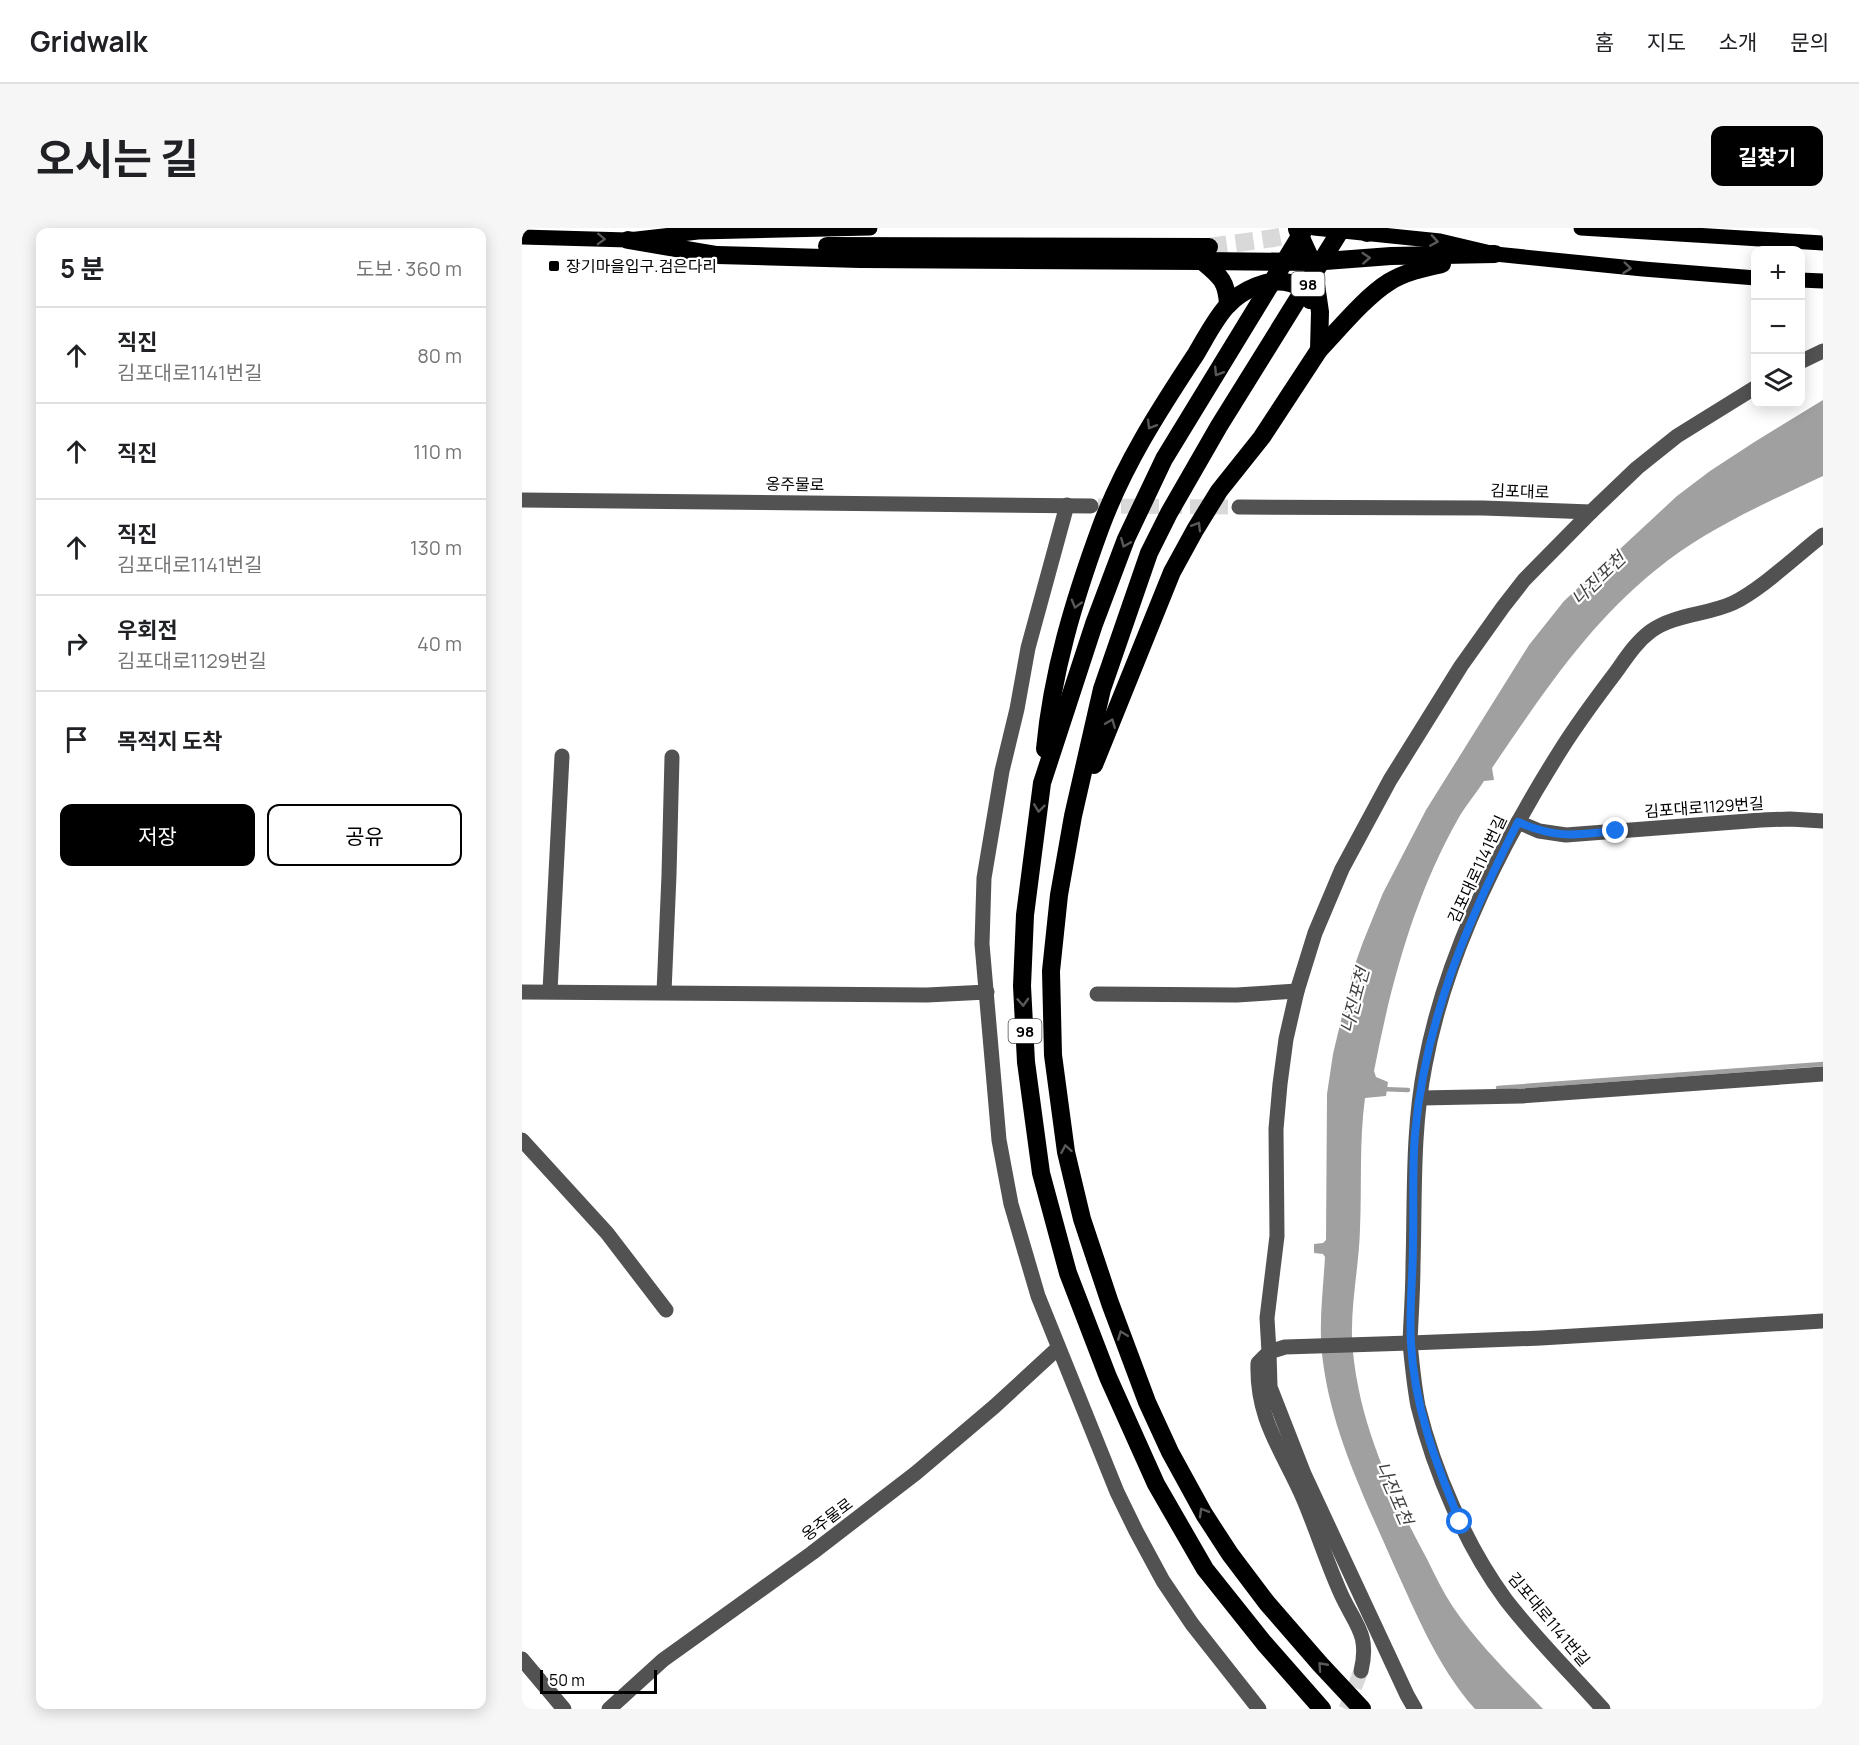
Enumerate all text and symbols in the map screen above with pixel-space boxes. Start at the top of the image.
text: Gridwalk [30,22,147,60]
text: 홈 [1595,28,1614,56]
text: 지도 [1647,28,1686,56]
text: 소개 [1719,28,1757,56]
text: 문의 [1790,28,1829,56]
button: 길찾기 [1711,126,1823,186]
text: 오시는 길 [36,129,199,187]
one-way arrow [597,233,606,246]
one-way arrow [1429,234,1439,247]
map controls [1751,246,1805,408]
button: + [1751,246,1805,300]
text: 5 분 [60,250,104,286]
one-way arrow [1361,252,1370,265]
text: 도보 · 360 m [356,255,462,282]
place label: 장기마을입구.검은다리 [566,255,717,277]
marker: 장기마을입구.검은다리 [547,259,561,273]
one-way arrow [1623,261,1632,274]
road number: 98 [1292,272,1324,296]
button: − [1751,300,1805,354]
text: 직진 [117,327,157,357]
icon: ahead [60,339,93,372]
text: 80 m [417,342,462,369]
button: layers [1751,354,1805,408]
text: 김포대로1141번길 [117,359,263,386]
one-way arrow [1214,366,1225,377]
one-way arrow [1147,419,1159,429]
icon: ahead [60,435,93,468]
text: 직진 [117,438,157,468]
text: 110 m [413,438,462,465]
street label: 옹주물로 [765,472,825,496]
street label: 김포대로 [1490,479,1550,503]
text: 직진 [117,519,157,549]
one-way arrow [1190,522,1202,532]
icon: ahead [60,531,93,564]
text: 130 m [410,534,462,561]
one-way arrow [1120,537,1132,548]
water label: 나진포천 [1566,545,1632,610]
text: 김포대로1141번길 [117,551,263,578]
one-way arrow [1070,599,1083,609]
text: 우회전 [117,615,178,645]
icon: right [60,627,93,660]
text: 40 m [417,630,462,657]
text: 김포대로1129번길 [117,647,267,674]
one-way arrow [1104,719,1116,730]
icon: arrive [60,723,93,756]
text: 목적지 도착 [117,726,223,756]
street label: 김포대로1129번길 [1643,792,1765,822]
button: 저장 [60,804,255,866]
button: 공유 [267,804,462,866]
one-way arrow [1033,804,1045,813]
street label: 김포대로1141번길 [1442,812,1512,926]
route end [1602,817,1628,843]
water label: 나진포천 [1334,963,1375,1035]
one-way arrow [1017,998,1030,1007]
road number: 98 [1008,1019,1042,1043]
one-way arrow [1060,1144,1072,1153]
one-way arrow [1117,1330,1129,1341]
water label: 나진포천 [1371,1458,1420,1530]
street label: 옹주물로 [797,1492,857,1546]
one-way arrow [1199,1508,1211,1518]
route start [1446,1508,1472,1534]
street label: 김포대로1141번길 [1503,1567,1595,1671]
one-way arrow [1318,1663,1329,1673]
scale bar [540,1667,657,1694]
text: 50 m [549,1669,585,1691]

